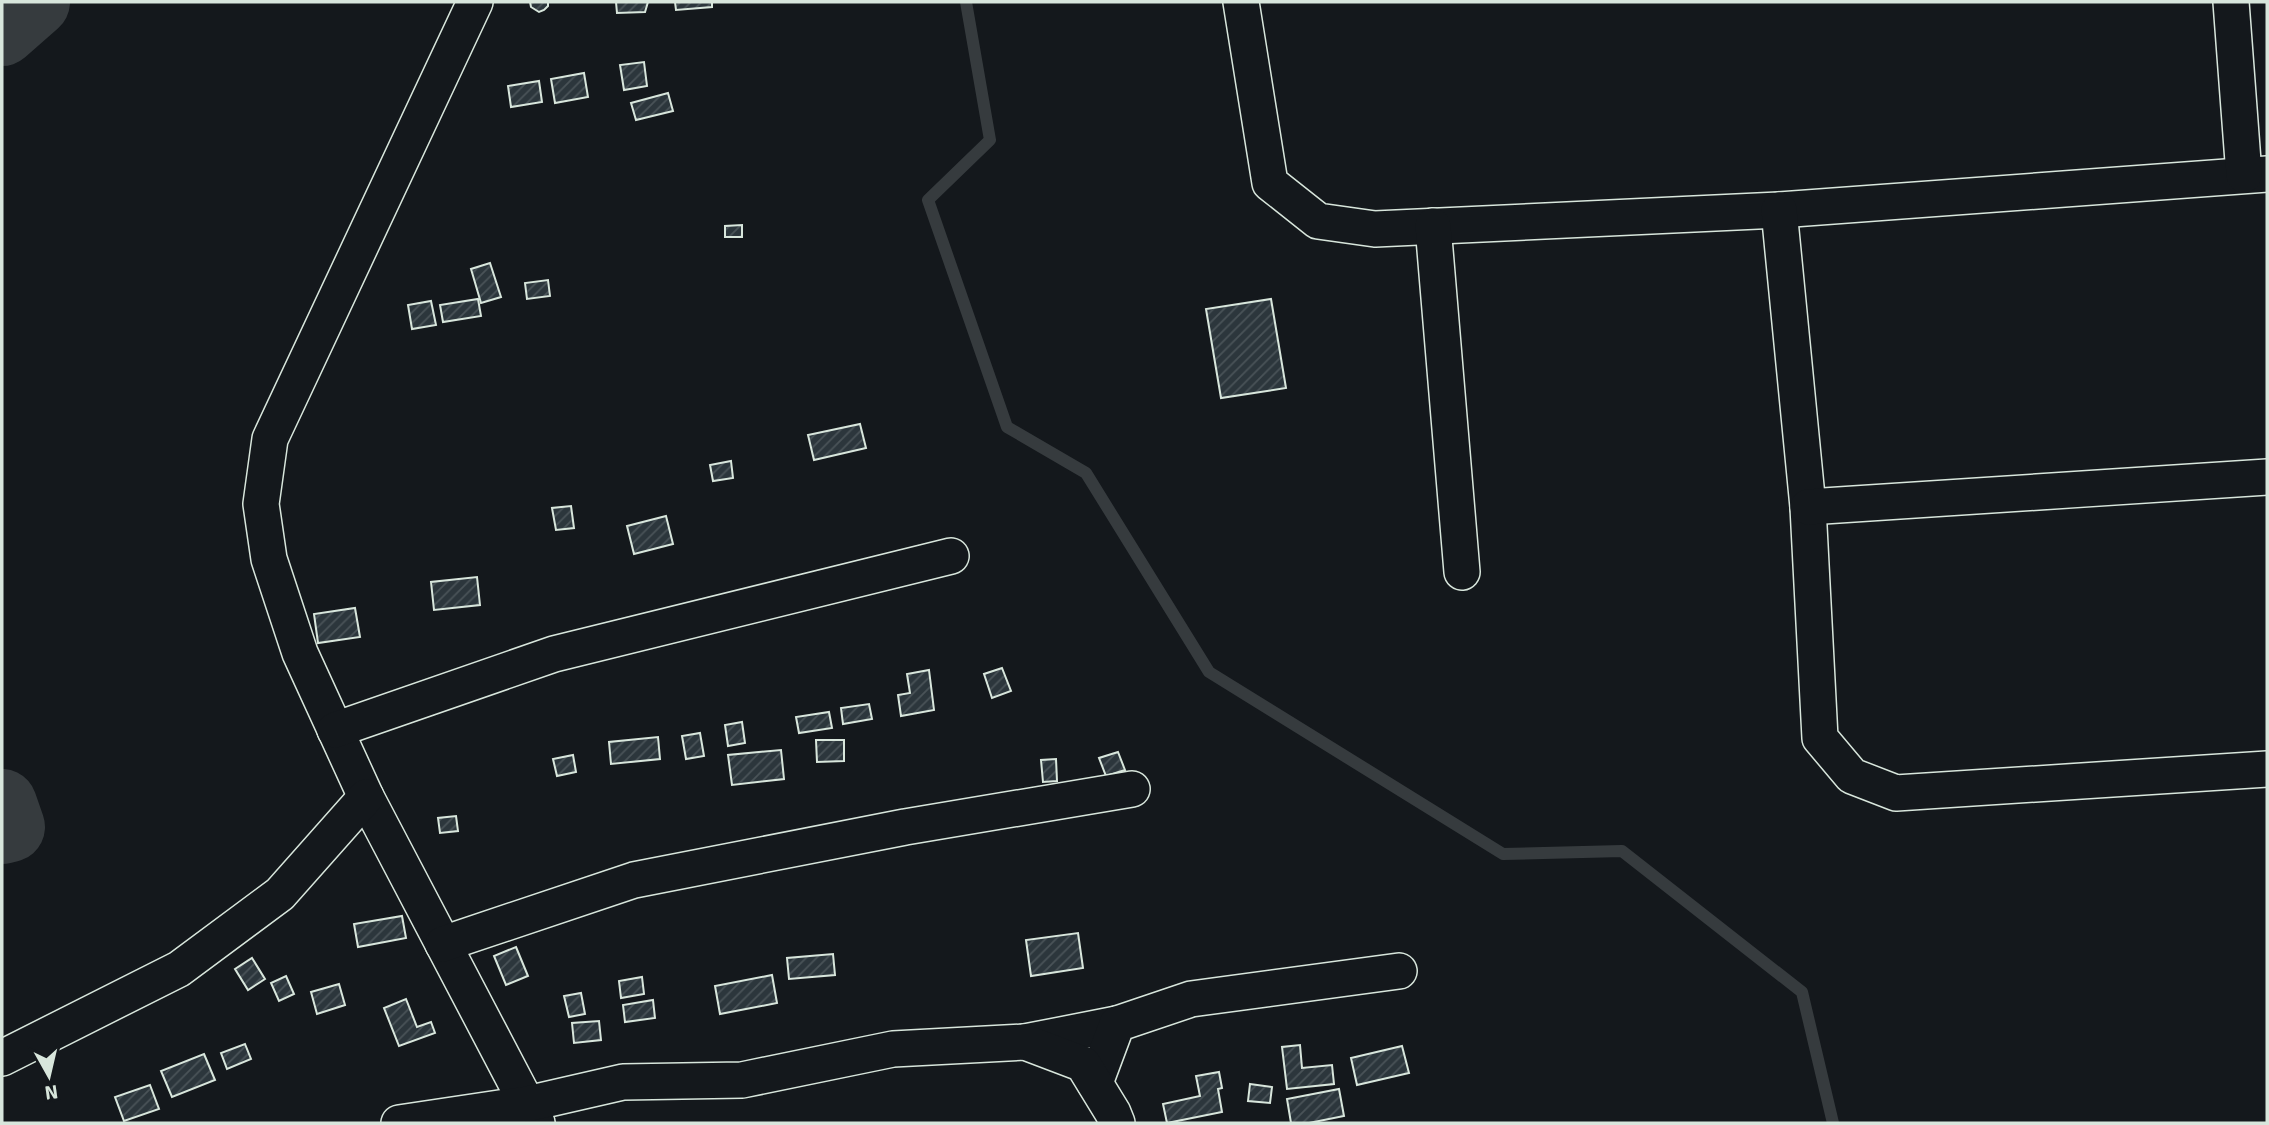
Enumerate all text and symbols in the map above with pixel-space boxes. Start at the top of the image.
north arrow [14,1041,84,1111]
text: N [43,1079,59,1105]

